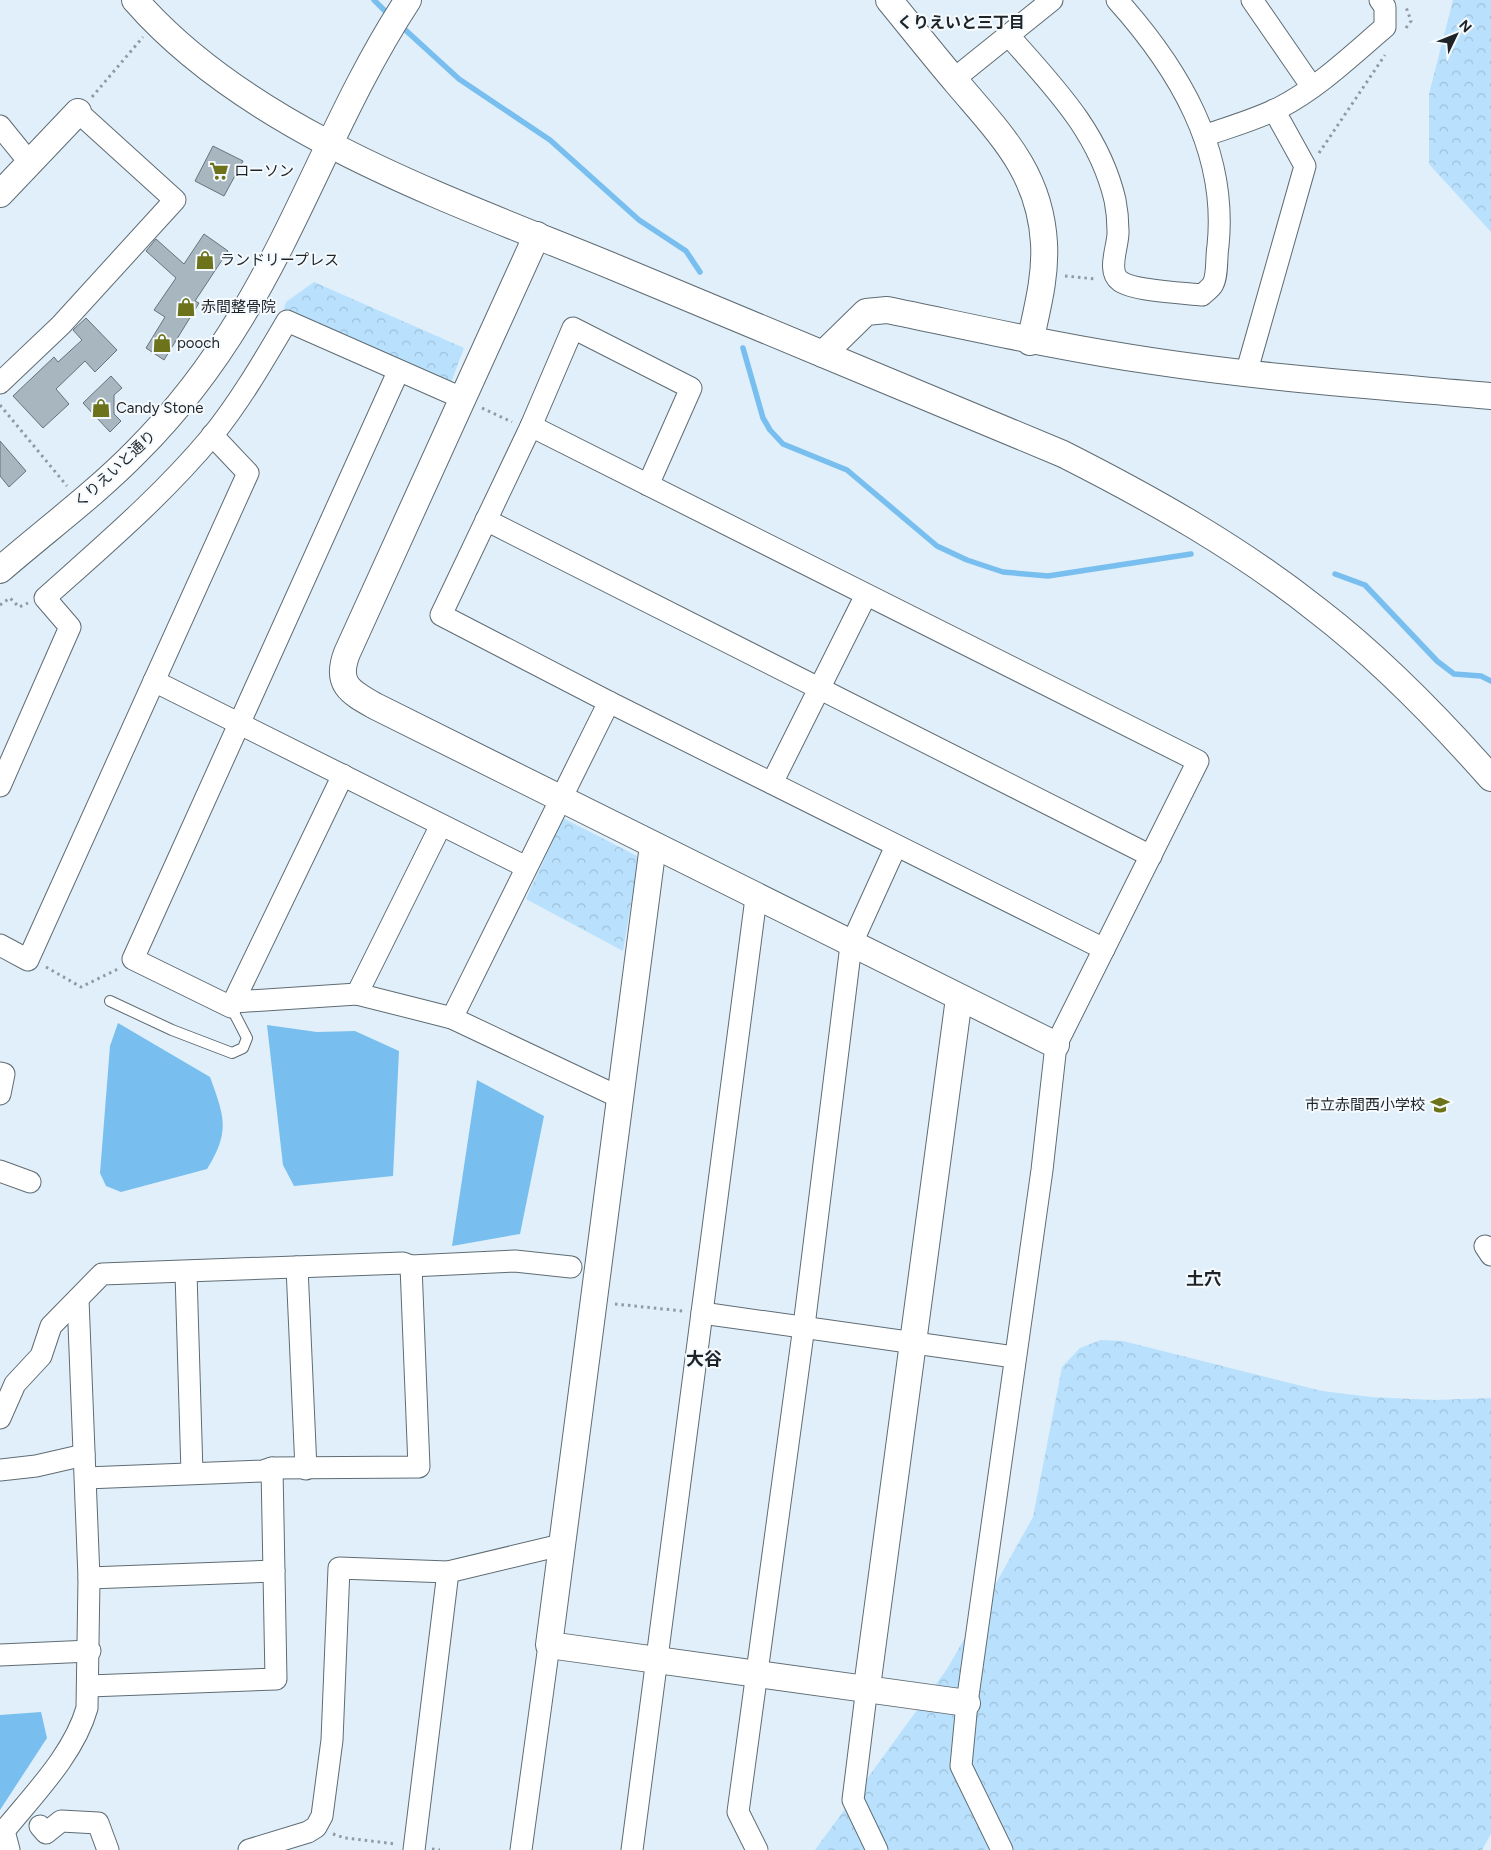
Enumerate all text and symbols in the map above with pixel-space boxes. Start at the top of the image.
north arrow [1431,10,1481,60]
district label: くりえいと三丁目 [897,13,1025,32]
text: N [1455,17,1475,36]
supermarket icon: ローソン [208,160,230,182]
place label: ローソン [234,162,294,180]
shop icon: ランドリープレス [194,249,216,271]
place label: ランドリープレス [220,251,339,269]
shop icon: 赤間整骨院 [175,296,197,318]
place label: 赤間整骨院 [201,298,276,316]
shop icon: pooch [151,332,173,354]
place label: pooch [177,334,220,352]
shop icon: Candy Stone [90,397,112,419]
place label: Candy Stone [116,399,203,417]
street label: くりえいと通り [70,427,160,511]
school or university icon: 市立赤間西小学校 [1429,1094,1451,1116]
place label: 市立赤間西小学校 [1305,1096,1425,1114]
district label: 土穴 [1186,1268,1222,1290]
district label: 大谷 [686,1348,722,1370]

